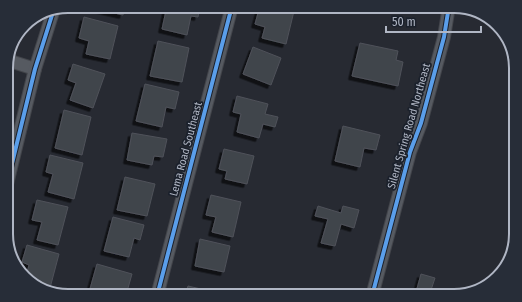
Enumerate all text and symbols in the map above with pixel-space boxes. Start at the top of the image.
scale bar [386,8,481,34]
text: 50 m [392,15,416,29]
street label: Silent Spring Road Northeast [385,61,433,190]
street label: Lema Road Southeast [167,100,205,198]

